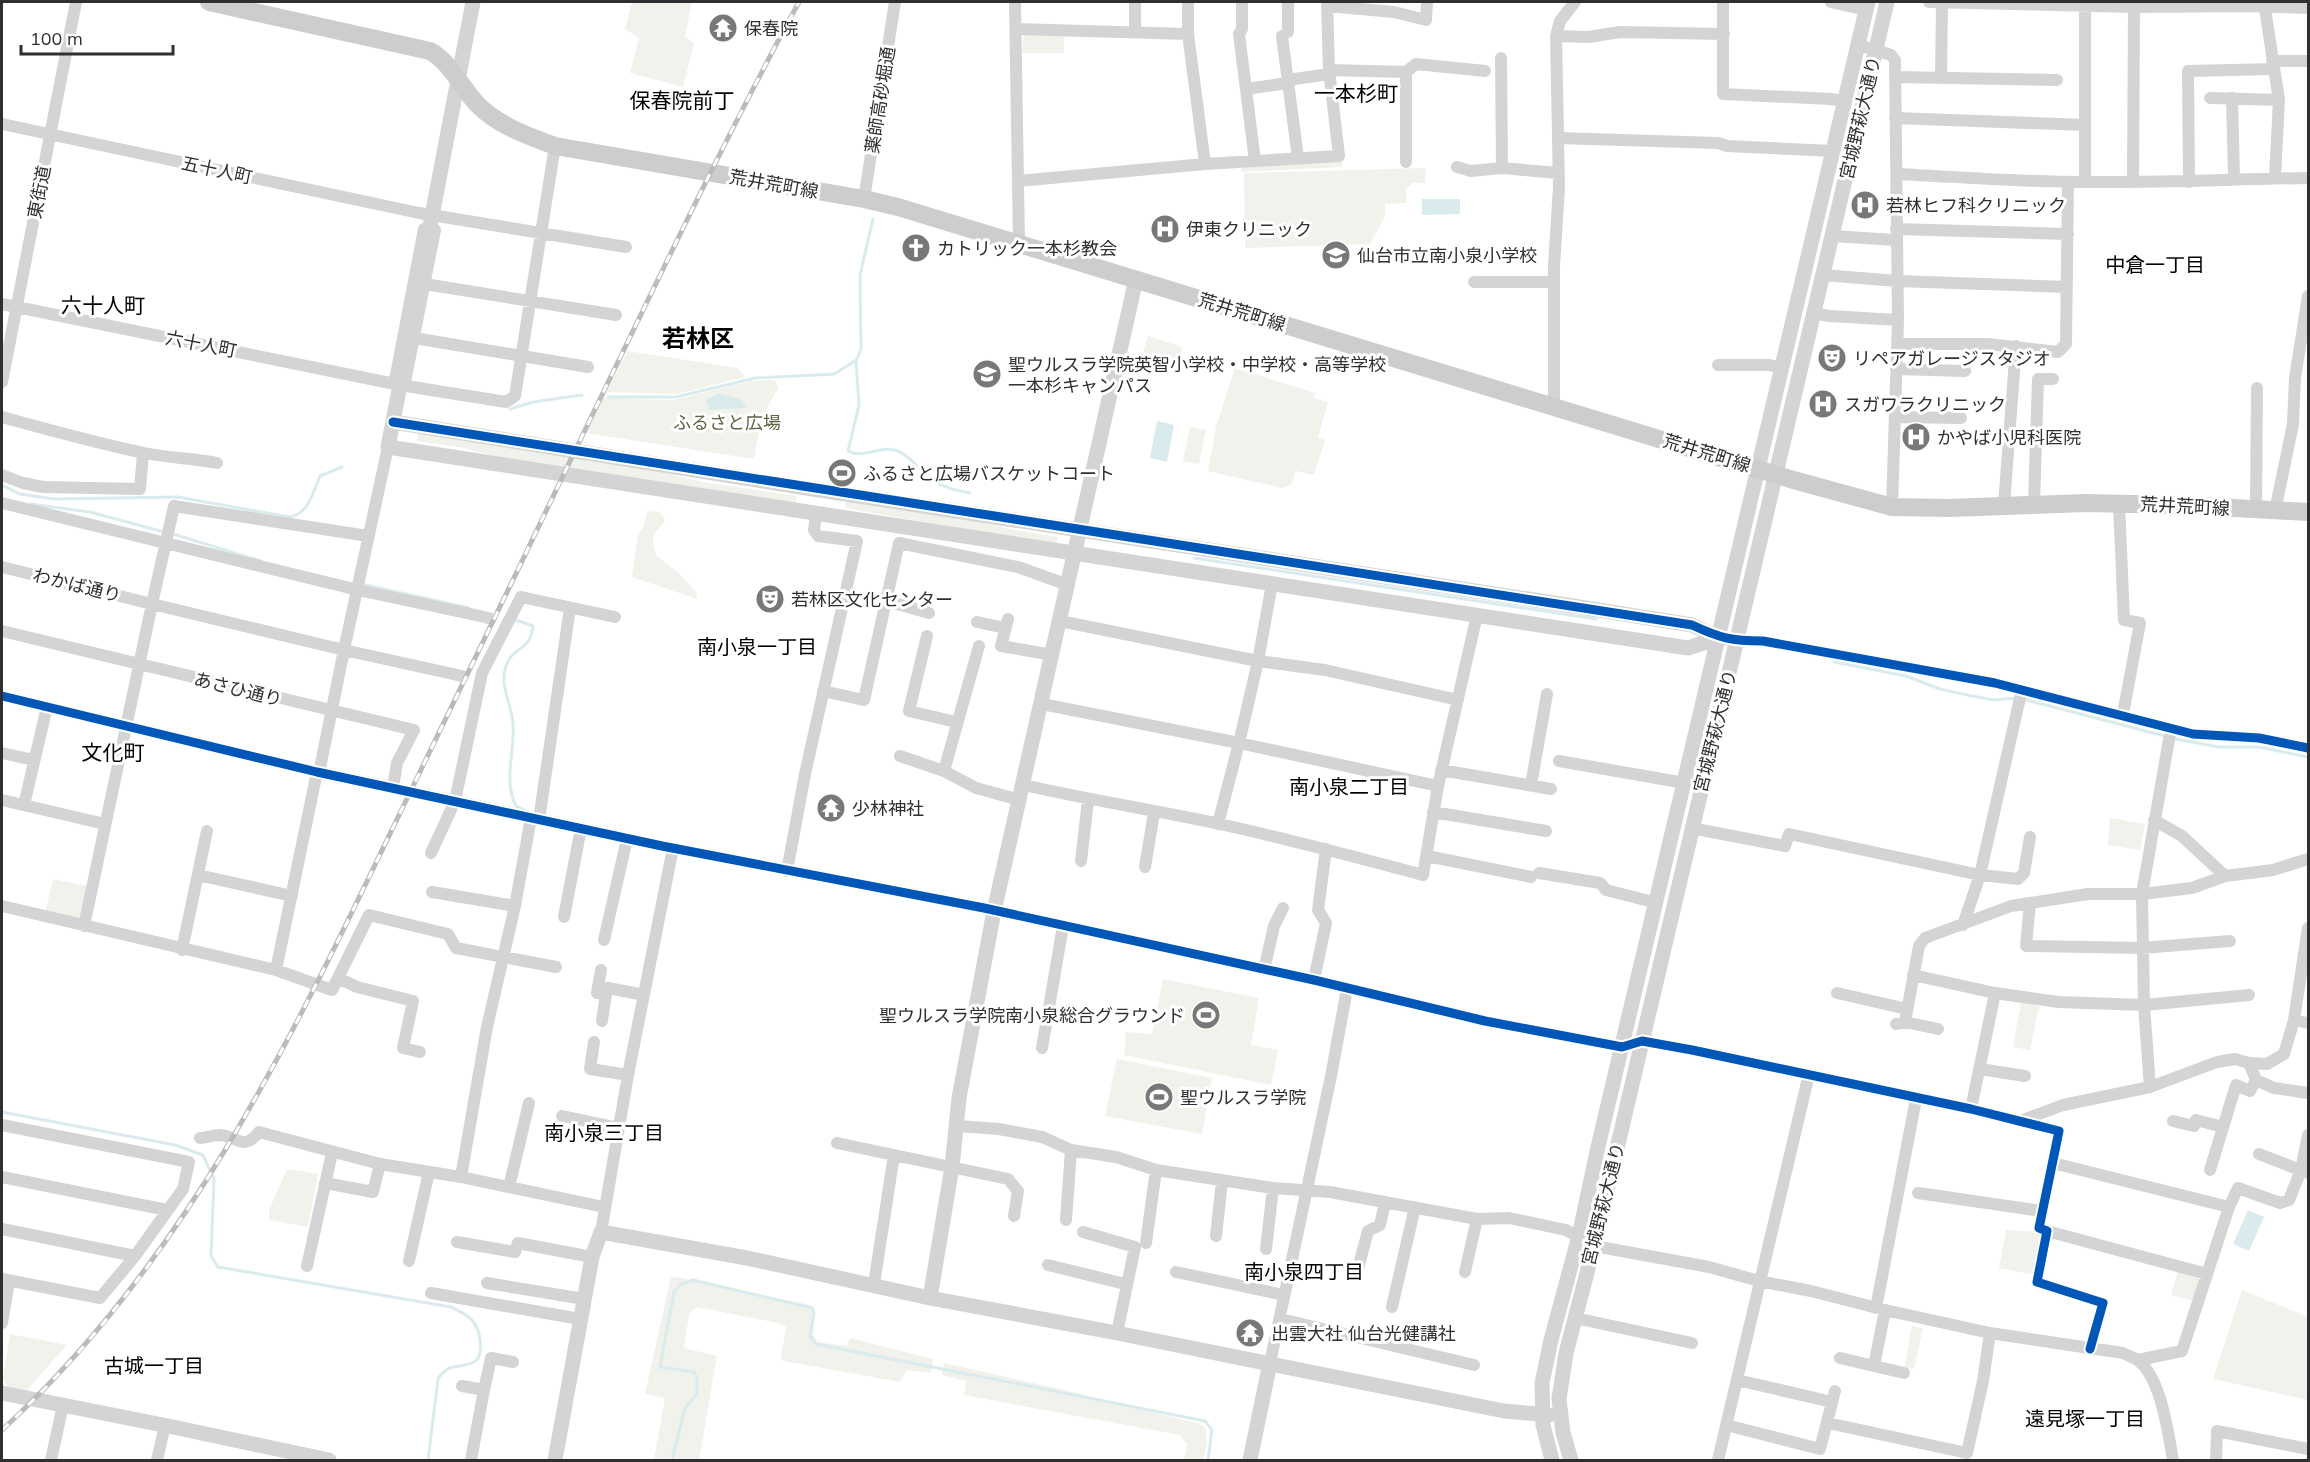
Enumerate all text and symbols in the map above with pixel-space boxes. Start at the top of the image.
temple icon: 保春院 [707,12,739,44]
place label: 保春院 [744,17,798,40]
scale bar [21,18,172,56]
text: 100 m [30,27,83,50]
street label: 薬師高砂堀通 [860,45,900,155]
street label: 宮城野萩大通り [1835,54,1885,182]
district label: 一本杉町 [1314,80,1398,106]
district label: 保春院前丁 [630,87,735,113]
street label: 五十人町 [179,151,255,189]
street label: 東街道 [23,163,55,221]
street label: 荒井荒町線 [728,165,820,203]
hospital icon: 若林ヒフ科クリニック [1849,189,1881,221]
place label: 若林ヒフ科クリニック [1886,194,2066,217]
hospital icon: 伊東クリニック [1149,213,1181,245]
place label: 伊東クリニック [1186,218,1312,241]
church icon: カトリック一本杉教会 [900,232,932,264]
place label: カトリック一本杉教会 [937,237,1117,260]
school or university icon: 仙台市立南小泉小学校 [1320,239,1352,271]
place label: 仙台市立南小泉小学校 [1357,244,1537,267]
district label: 中倉一丁目 [2105,252,2205,277]
street label: 荒井荒町線 [1196,288,1288,336]
district label: 六十人町 [61,292,145,318]
district label: 若林区 [662,323,734,353]
street label: 六十人町 [163,326,239,362]
theatre icon: リペアガレージスタジオ [1816,342,1848,374]
place label: リペアガレージスタジオ [1853,347,2051,370]
place label: 聖ウルスラ学院英智小学校・中学校・高等学校 一本杉キャンパス [1008,353,1386,397]
school or university icon: 聖ウルスラ学院英智小学校・中学校・高等学校 一本杉キャンパス [971,358,1003,390]
hospital icon: スガワラクリニック [1807,388,1839,420]
place label: スガワラクリニック [1844,393,2006,416]
park label: ふるさと広場 [673,411,781,434]
hospital icon: かやば小児科医院 [1900,421,1932,453]
place label: かやば小児科医院 [1937,426,2081,449]
street label: 荒井荒町線 [1661,429,1753,477]
sports icon: ふるさと広場バスケットコート [826,457,858,489]
place label: ふるさと広場バスケットコート [863,462,1115,485]
street label: 荒井荒町線 [2139,492,2231,520]
street label: わかば通り [31,563,123,607]
theatre icon: 若林区文化センター [754,583,786,615]
place label: 若林区文化センター [791,588,953,611]
district label: 南小泉一丁目 [697,634,817,659]
street label: あさひ通り [192,667,284,711]
street label: 宮城野萩大通り [1689,667,1741,795]
district label: 文化町 [82,739,145,765]
district label: 南小泉二丁目 [1289,774,1409,799]
temple icon: 少林神社 [815,792,847,824]
place label: 少林神社 [852,797,924,820]
sports icon: 聖ウルスラ学院南小泉総合グラウンド [1190,999,1222,1031]
place label: 聖ウルスラ学院南小泉総合グラウンド [879,1004,1185,1027]
sports icon: 聖ウルスラ学院 [1143,1081,1175,1113]
place label: 聖ウルスラ学院 [1180,1086,1306,1109]
district label: 南小泉三丁目 [544,1120,664,1145]
street label: 宮城野萩大通り [1577,1140,1629,1268]
district label: 南小泉四丁目 [1244,1259,1364,1284]
temple icon: 出雲大社 仙台光健講社 [1234,1317,1266,1349]
place label: 出雲大社 仙台光健講社 [1271,1322,1456,1345]
district label: 古城一丁目 [104,1353,204,1378]
district label: 遠見塚一丁目 [2025,1406,2145,1431]

